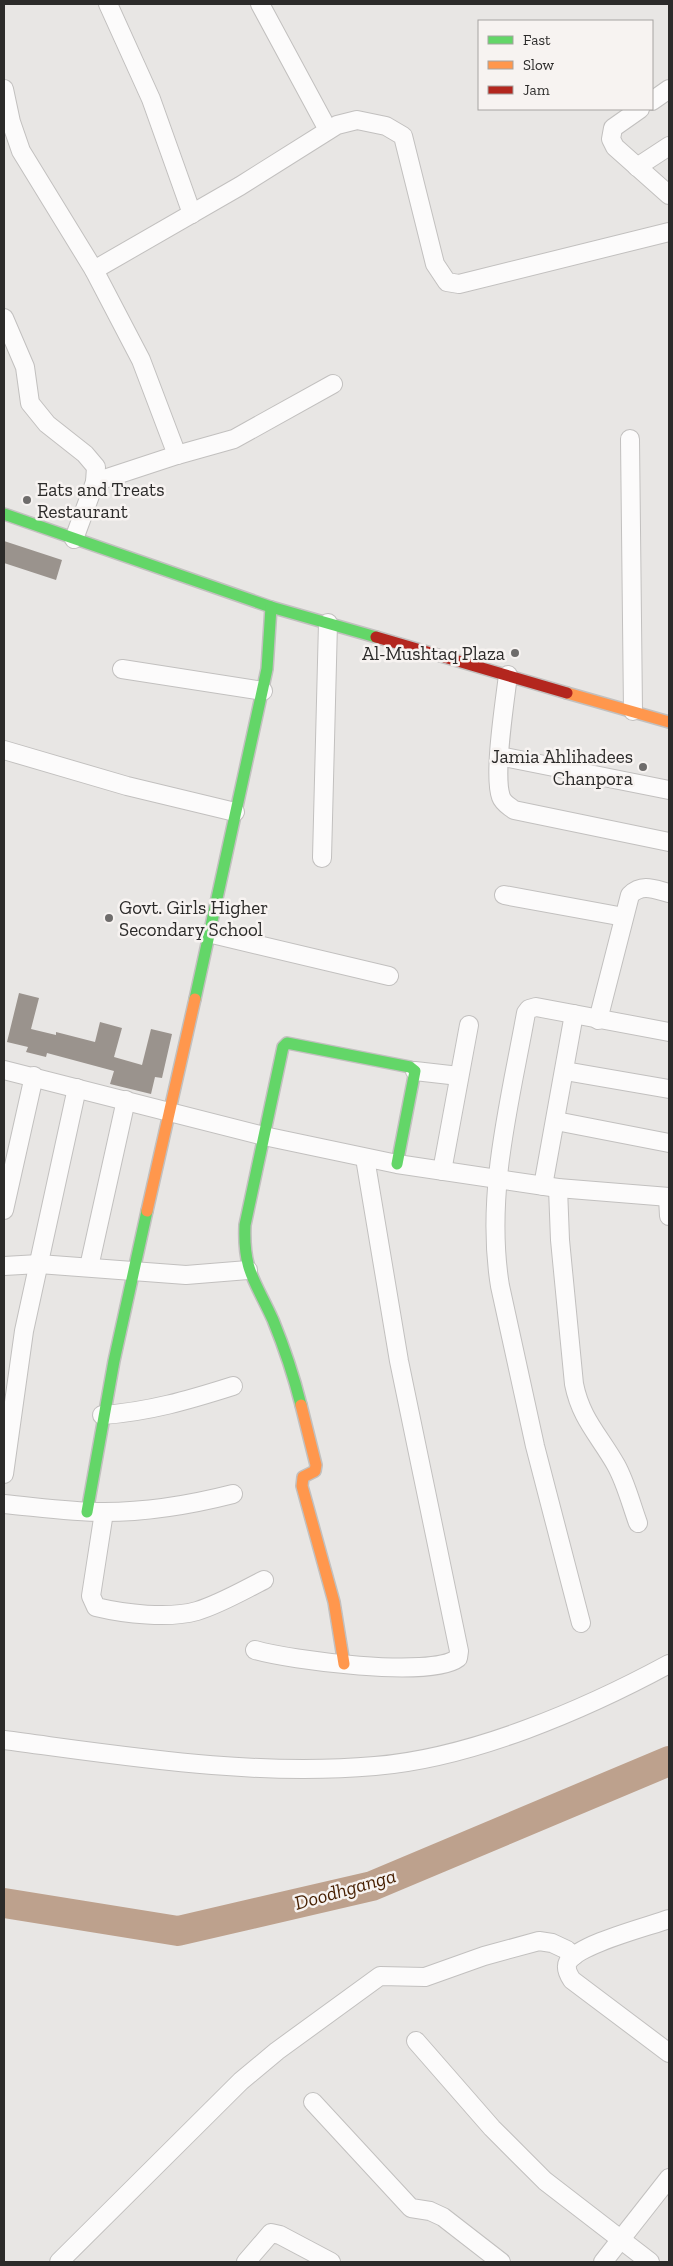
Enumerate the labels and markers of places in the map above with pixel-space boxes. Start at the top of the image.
place label: Eats and Treats Restaurant [37,478,164,523]
marker: Eats and Treats Restaurant [21,494,33,506]
place label: Al-Mushtaq Plaza [362,642,505,665]
marker: Al-Mushtaq Plaza [509,647,521,659]
place label: Jamia Ahlihadees Chanpora [491,745,633,790]
marker: Jamia Ahlihadees Chanpora [637,761,649,773]
place label: Govt. Girls Higher Secondary School [119,896,268,941]
marker: Govt. Girls Higher Secondary School [103,912,115,924]

